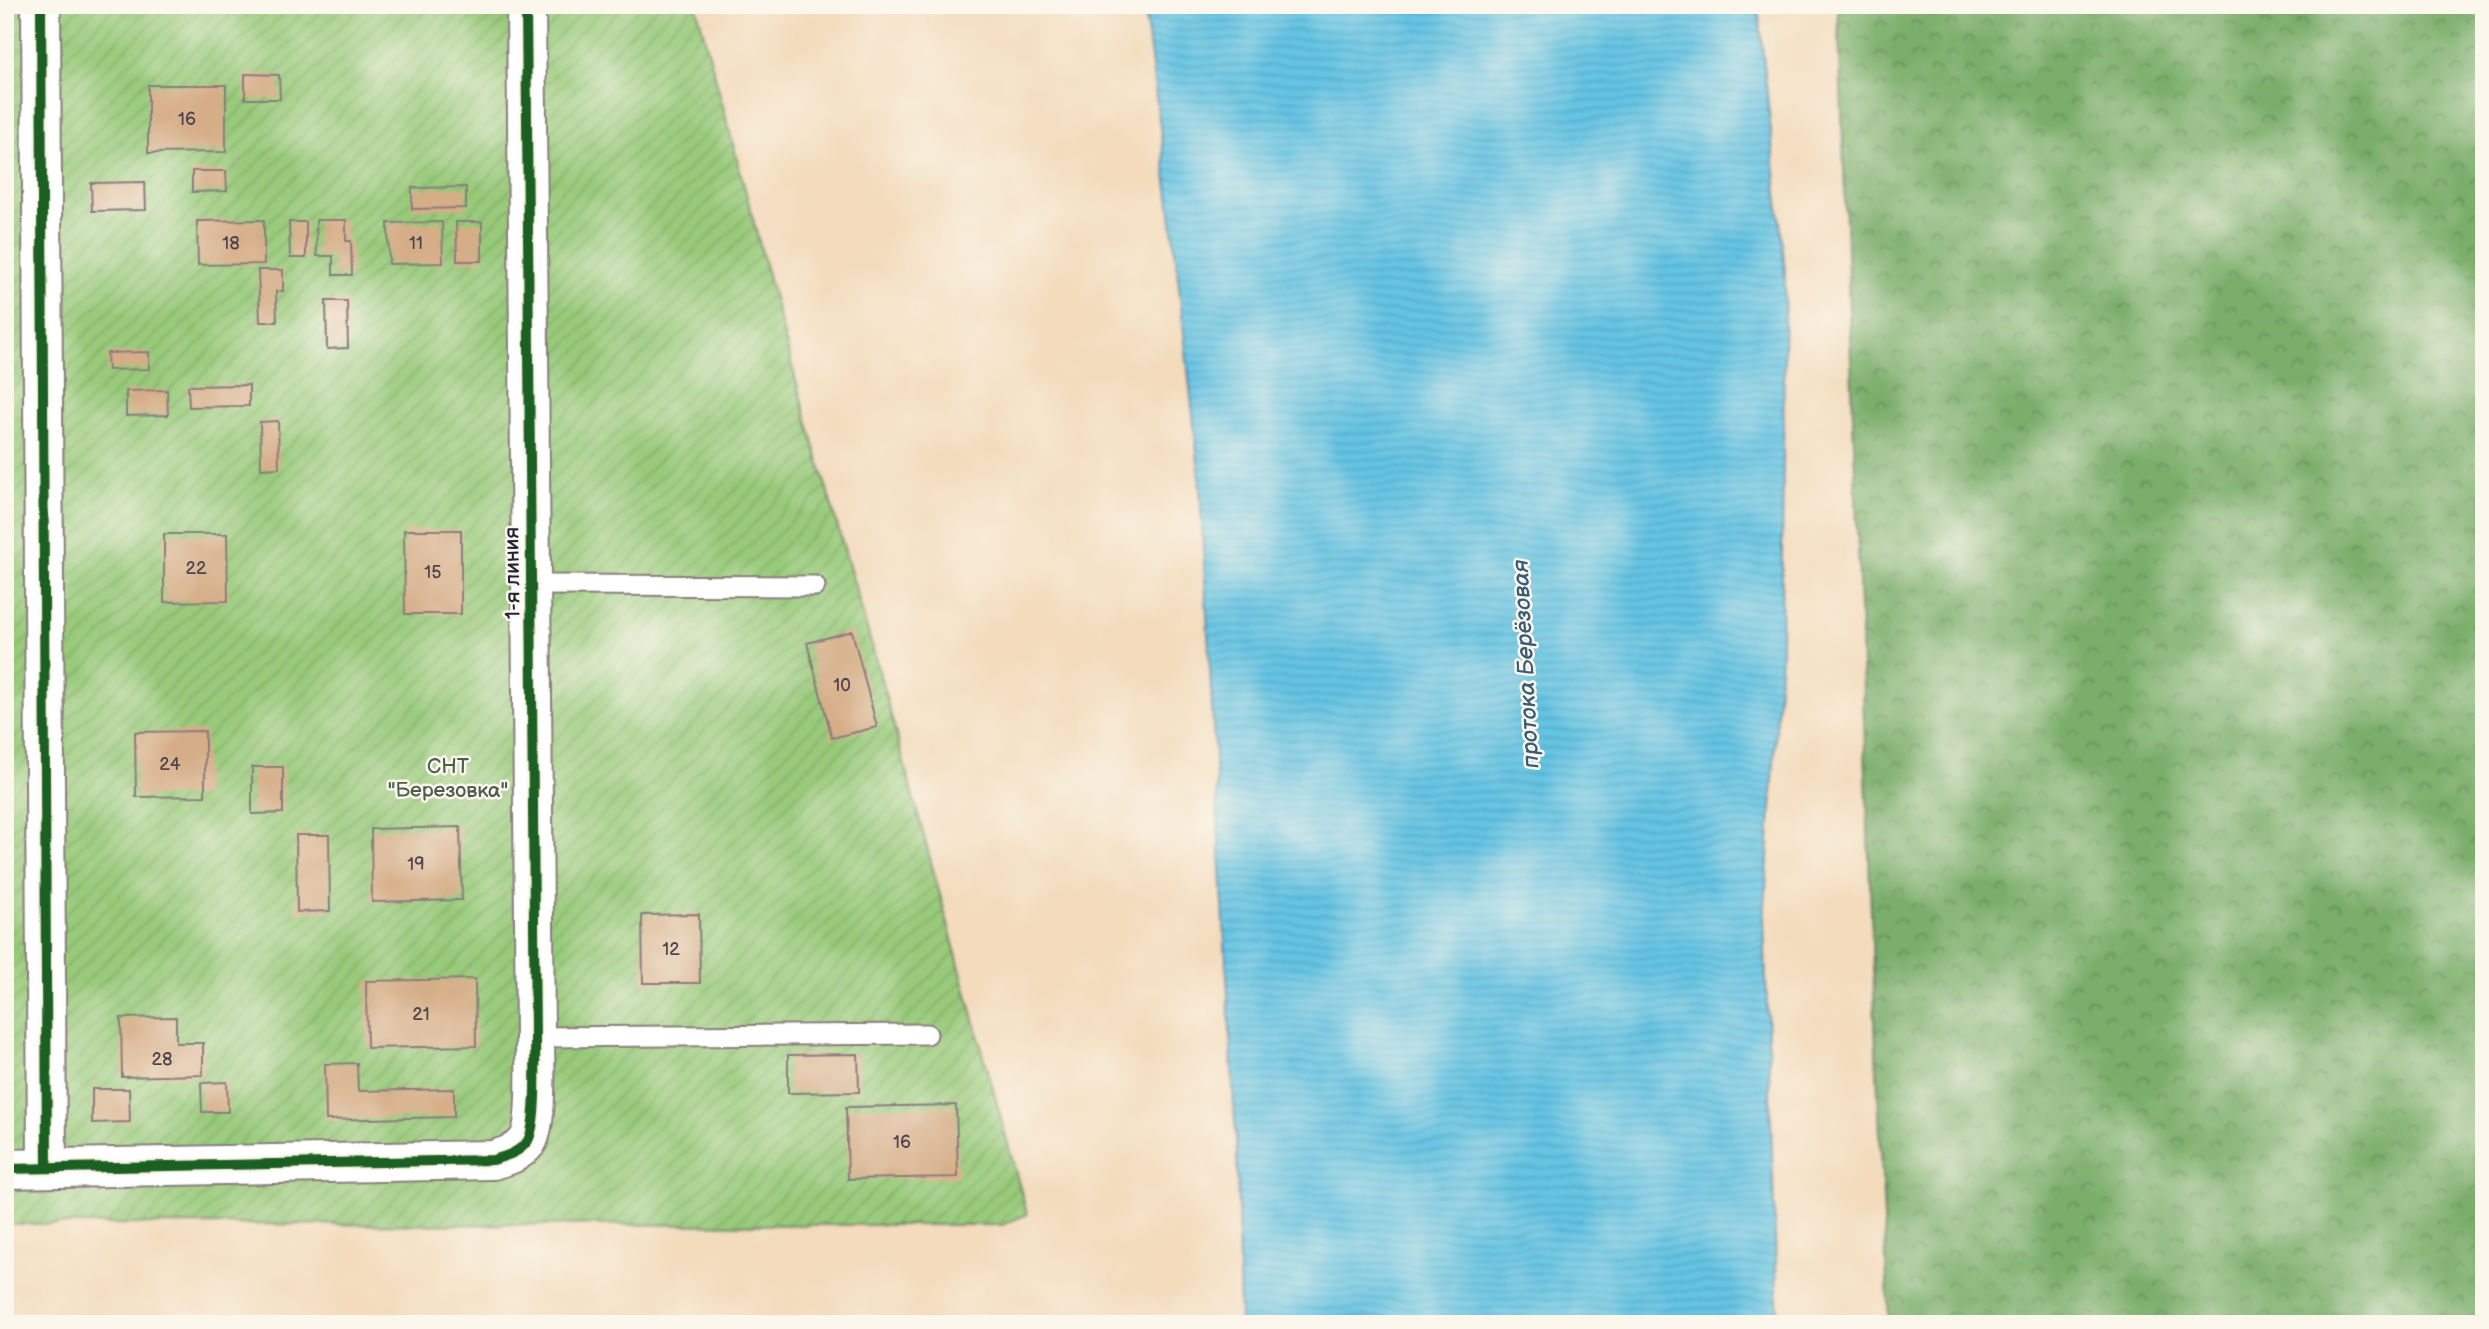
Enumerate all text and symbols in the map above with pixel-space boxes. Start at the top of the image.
house number: 16 [178,109,196,130]
house number: 18 [222,233,240,254]
house number: 11 [409,233,423,254]
street label: 1-я линия [499,527,526,619]
house number: 22 [185,558,207,579]
water label: протока Берёзовая [1507,559,1545,769]
house number: 15 [424,562,442,583]
house number: 10 [833,675,851,696]
house number: 24 [159,754,181,775]
park label: СНТ "Березовка" [388,754,508,803]
house number: 19 [407,854,425,875]
house number: 12 [662,939,680,960]
house number: 21 [412,1004,430,1025]
house number: 28 [151,1049,173,1070]
house number: 16 [893,1132,911,1153]

